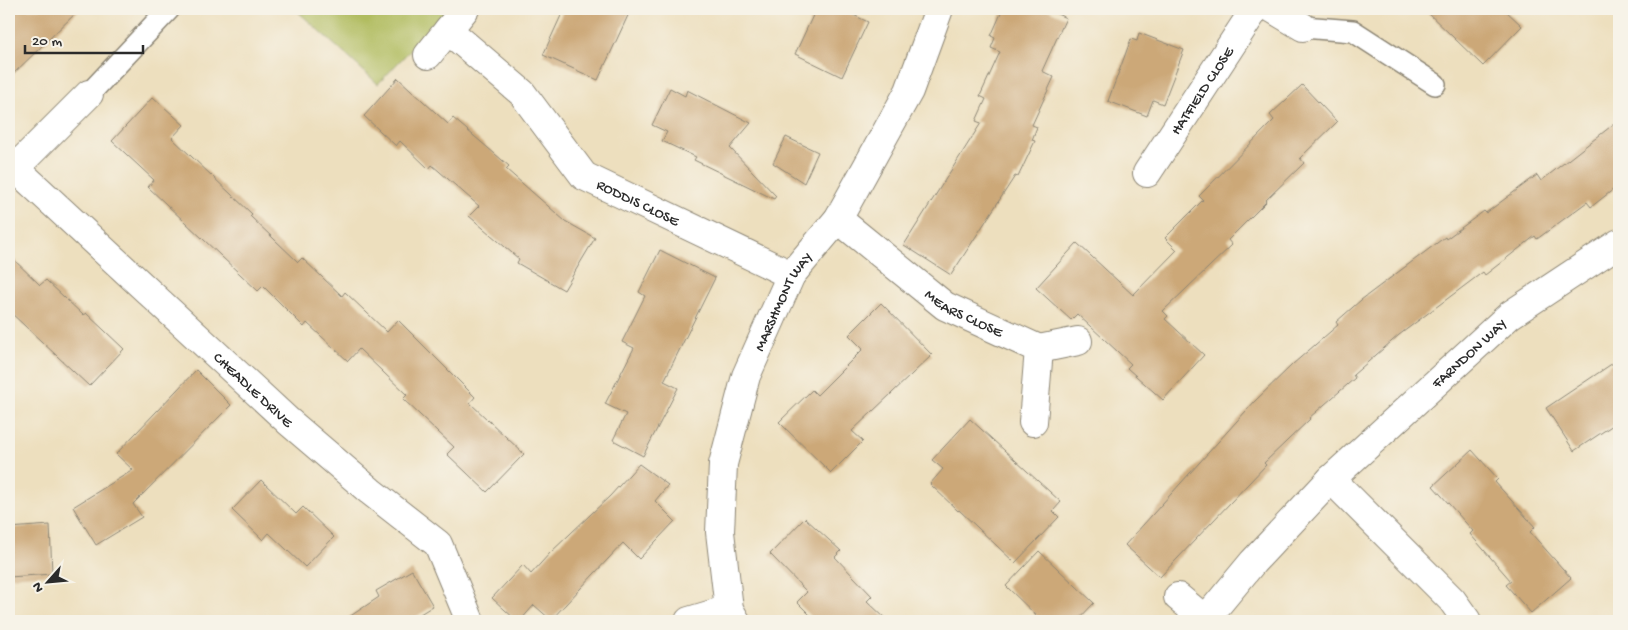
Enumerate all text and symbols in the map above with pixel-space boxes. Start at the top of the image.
scale bar [25,22,142,54]
text: 20 m [32,33,62,51]
street label: HATFIELD CLOSE [1168,43,1239,139]
street label: RODDIS CLOSE [593,176,682,231]
street label: MARSHMONT WAY [751,249,817,354]
street label: MEARS CLOSE [920,286,1006,343]
street label: FARNDON WAY [1428,316,1511,394]
street label: CHEADLE DRIVE [209,349,296,432]
north arrow [22,558,72,608]
text: N [29,579,48,595]

